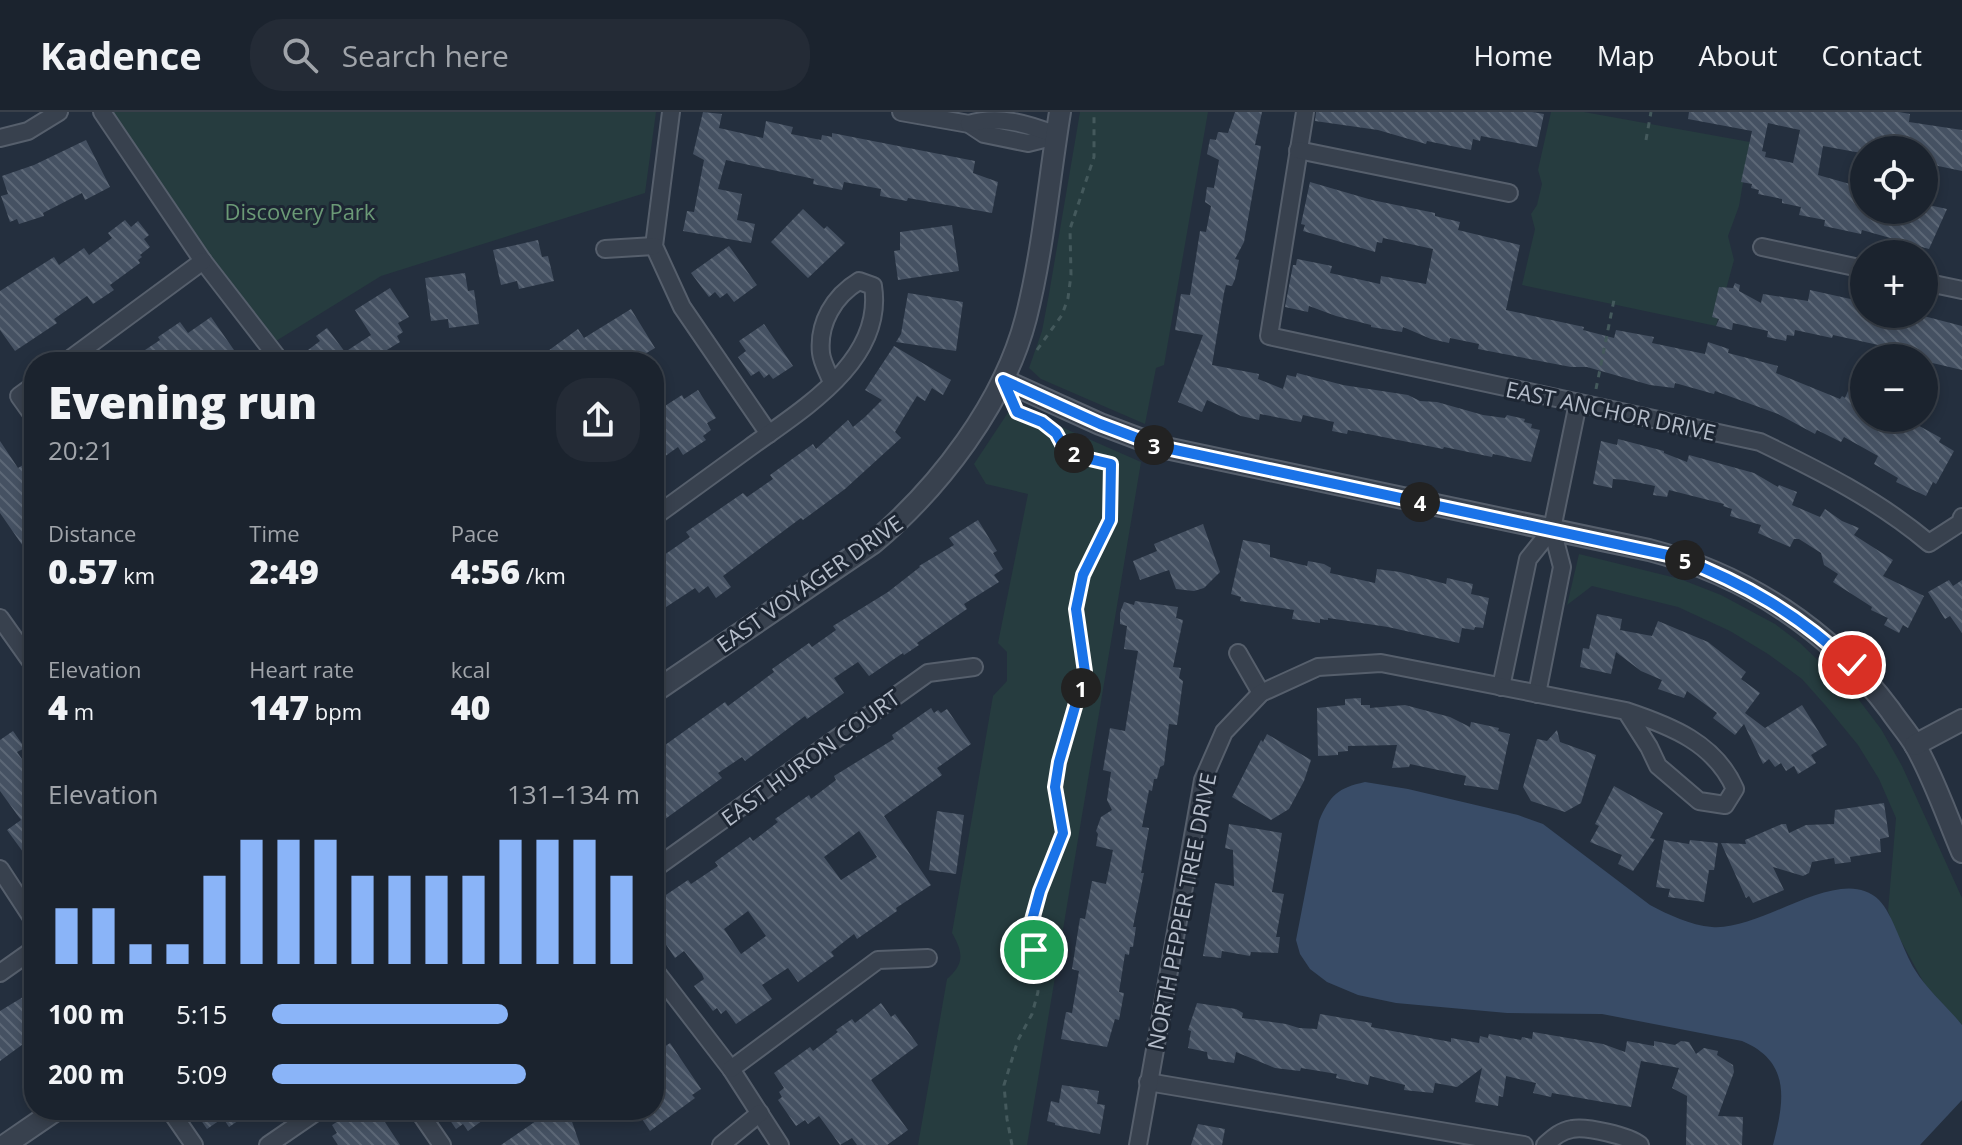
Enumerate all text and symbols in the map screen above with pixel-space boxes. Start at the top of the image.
search box [250,19,810,91]
text: Kadence [40,29,202,81]
icon: search [278,33,322,77]
text: Search here [342,35,509,76]
text: Home [1474,36,1553,74]
text: Map [1597,36,1655,74]
text: About [1699,36,1777,74]
text: Contact [1821,36,1922,74]
map controls [1850,136,1938,432]
button: locate [1850,136,1938,224]
park label: Discovery Park [225,196,376,226]
button: + [1850,240,1938,328]
button: − [1850,344,1938,432]
text: Evening run [48,372,317,432]
street label: EAST ANCHOR DRIVE [1503,373,1719,447]
button: share [556,378,640,462]
pin: 3 [1134,425,1174,465]
text: 3 [1148,430,1160,460]
text: 20:21 [48,432,114,468]
pin: 2 [1054,433,1094,473]
text: 2 [1068,438,1080,468]
pin: 4 [1400,482,1440,522]
text: 4 [1414,487,1426,517]
street label: EAST VOYAGER DRIVE [710,507,908,659]
text: Distance [48,518,136,548]
text: Time [249,518,300,548]
text: Pace [451,518,499,548]
pin: 5 [1665,540,1705,580]
text: 5 [1679,545,1691,575]
text: 0.57 [48,548,118,594]
text: 2:49 [249,548,319,594]
text: 4:56 [451,548,520,594]
text: km [118,560,155,590]
text: /km [520,560,566,590]
pin [1818,631,1886,699]
icon: check [1830,643,1874,687]
text: Elevation [48,654,141,684]
text: Heart rate [249,654,354,684]
text: kcal [451,654,491,684]
pin: 1 [1061,668,1101,708]
text: 1 [1075,673,1087,703]
street label: EAST HURON COURT [715,682,905,832]
text: 4 [48,684,68,730]
text: 147 [249,684,309,730]
text: 40 [451,684,491,730]
text: m [68,696,94,726]
text: bpm [309,696,362,726]
street label: NORTH PEPPER TREE DRIVE [1139,770,1223,1052]
text: Elevation [48,776,158,812]
text: 131–134 m [507,776,640,812]
pin [1000,916,1068,984]
icon: arrive [1012,928,1056,972]
text: 100 m [48,996,125,1032]
text: 5:15 [176,996,227,1032]
text: 200 m [48,1056,125,1092]
text: 5:09 [176,1056,227,1092]

